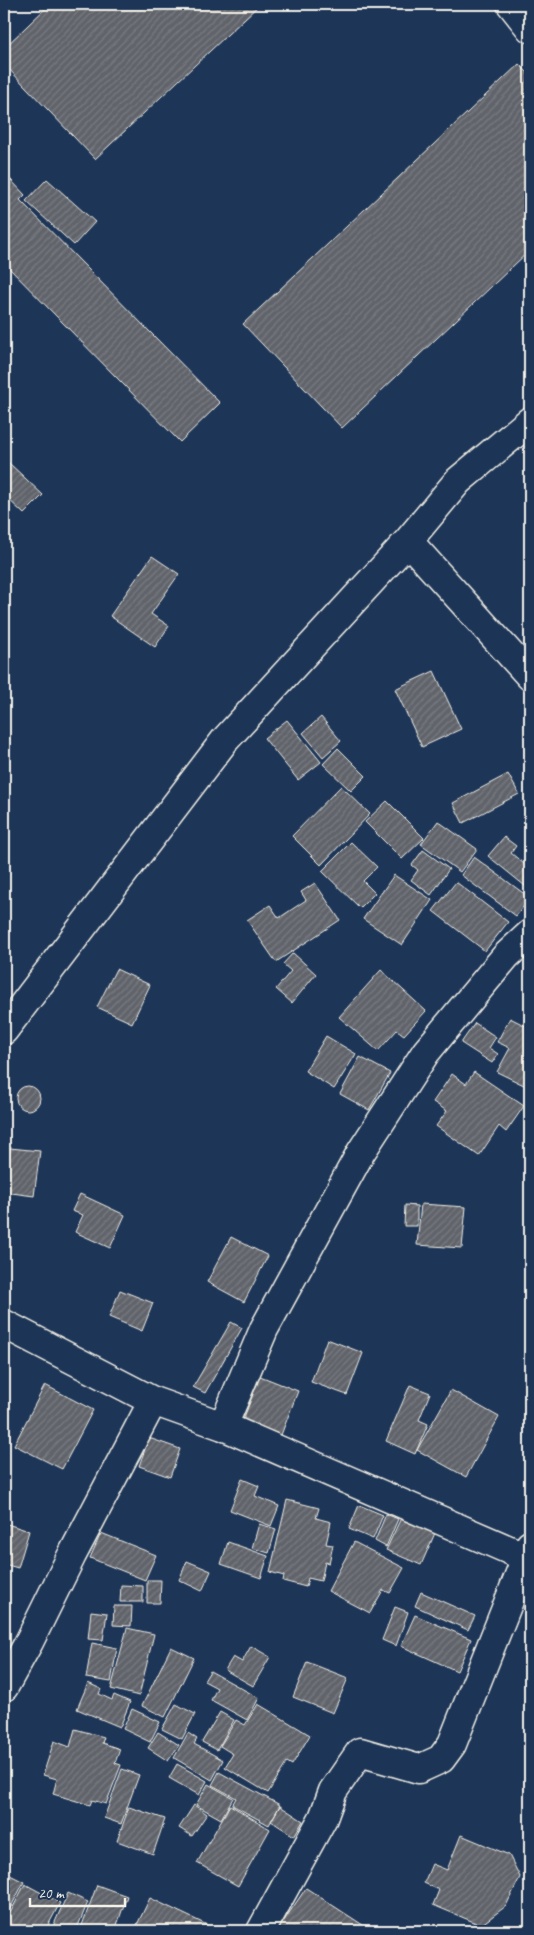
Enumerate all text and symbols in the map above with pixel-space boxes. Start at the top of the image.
scale bar [30,1875,125,1907]
text: 20 m [38,1884,65,1903]

